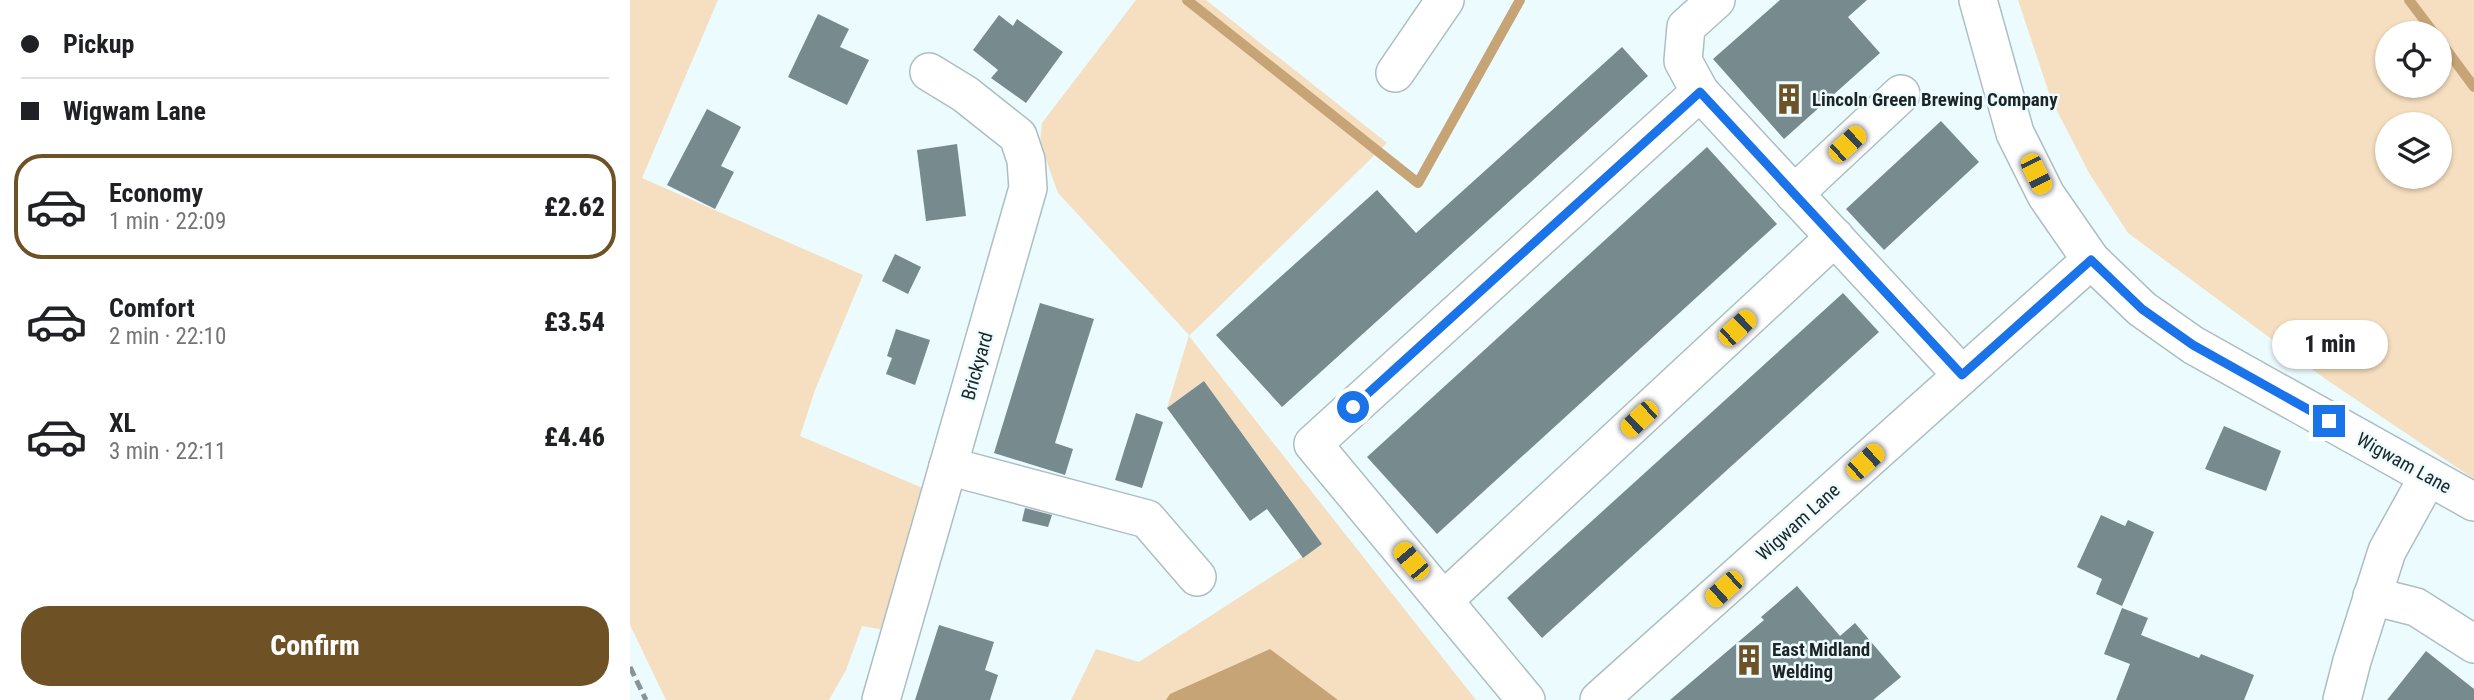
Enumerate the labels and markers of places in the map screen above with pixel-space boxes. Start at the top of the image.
building icon: Lincoln Green Brewing Company [1772,82,1806,116]
place label: Lincoln Green Brewing Company [1812,88,2058,111]
place label: East Midland Welding [1772,638,1870,683]
building icon: East Midland Welding [1732,643,1766,677]

